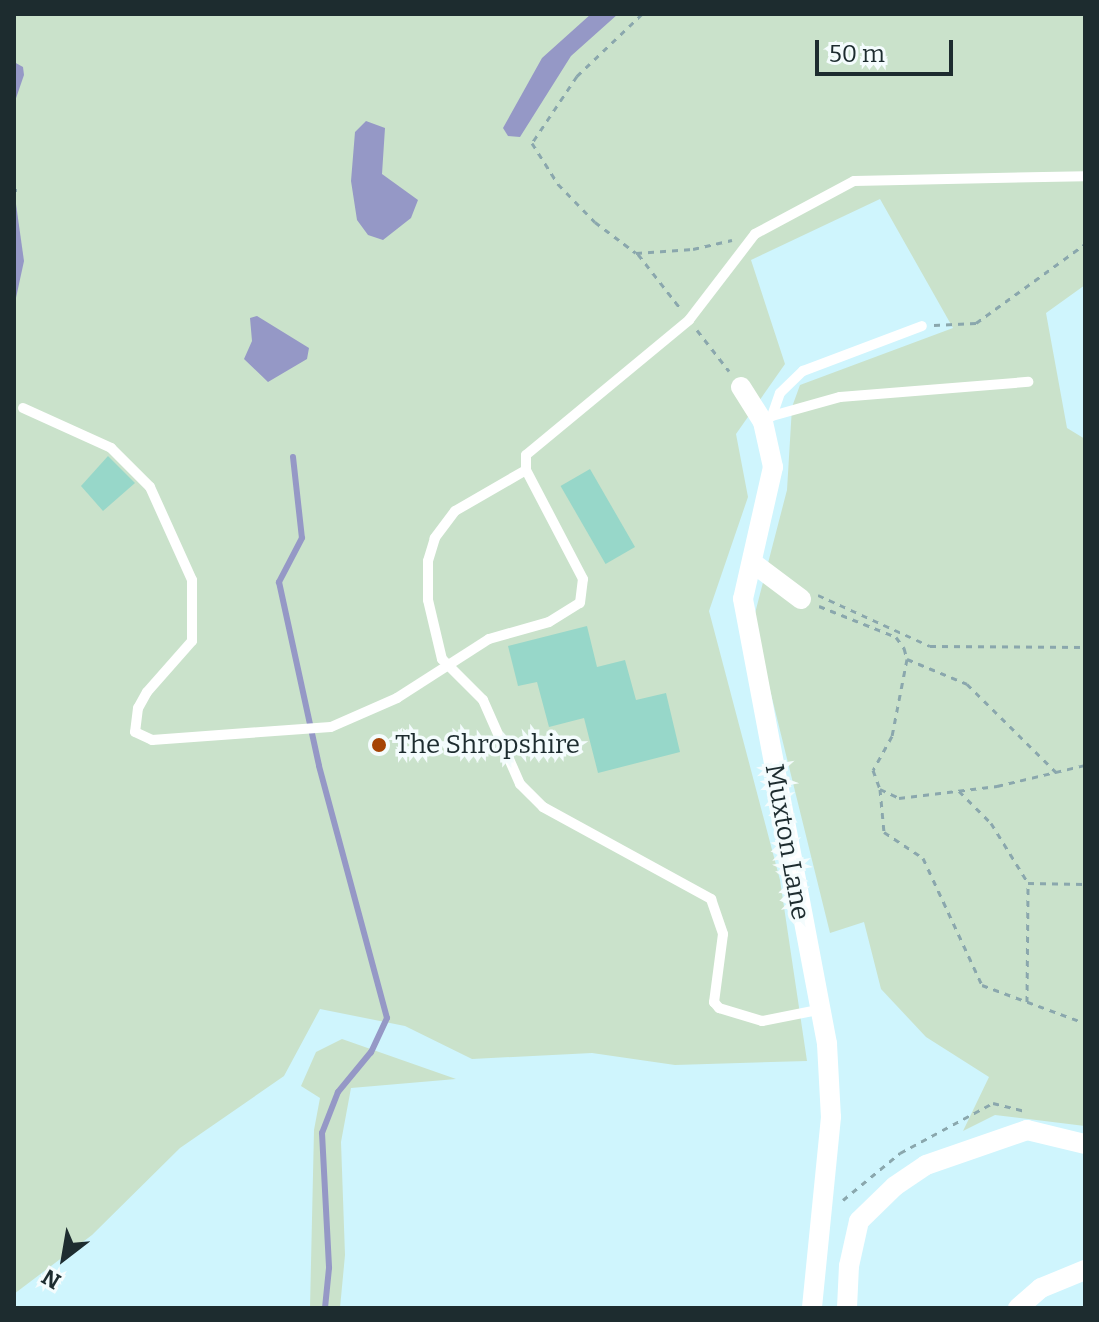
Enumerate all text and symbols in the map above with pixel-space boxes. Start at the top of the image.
scale bar [819,24,957,74]
text: 50 m [829,40,885,68]
place label: The Shropshire [395,729,580,761]
marker: The Shropshire [370,736,388,754]
street label: Muxton Lane [758,762,816,922]
north arrow [24,1218,104,1298]
text: N [37,1263,66,1295]

